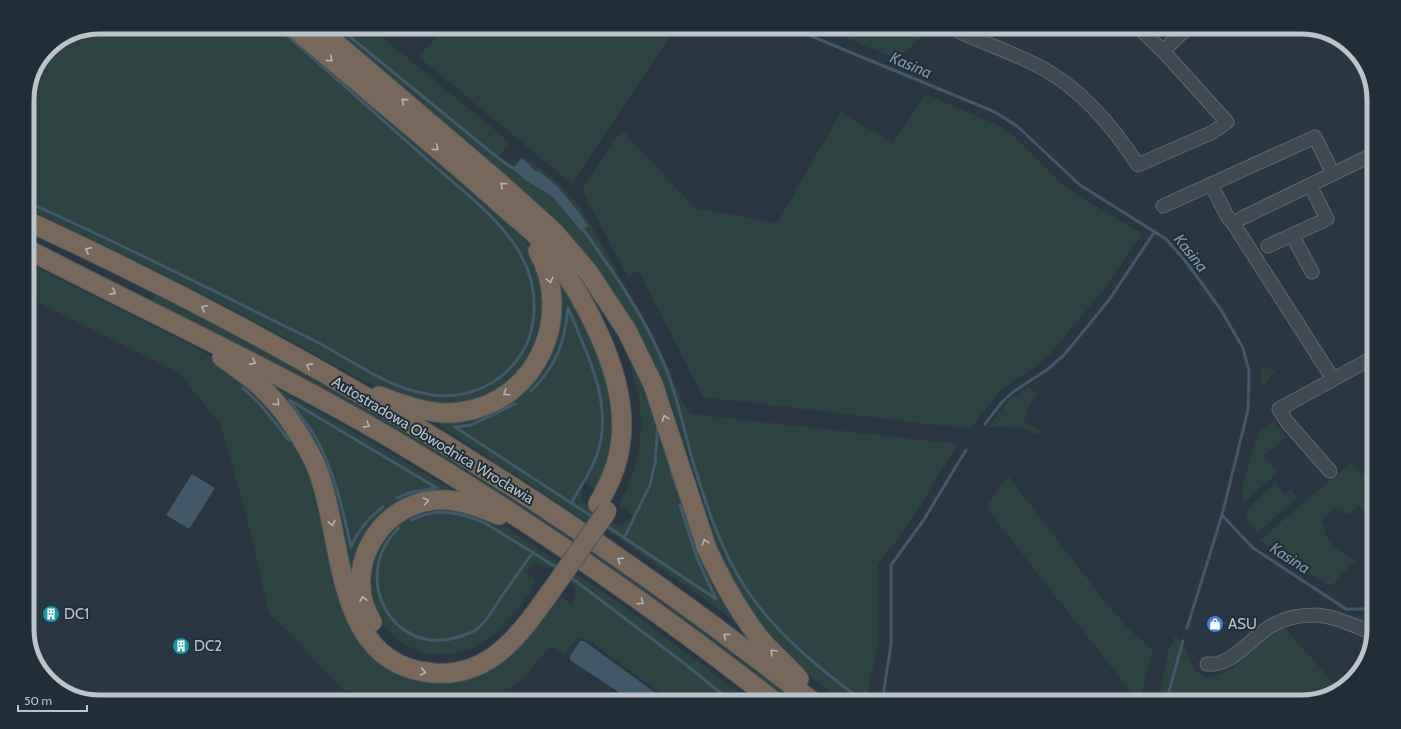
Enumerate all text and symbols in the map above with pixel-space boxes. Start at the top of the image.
water label: Kasina [887,48,935,82]
one-way arrow [326,54,333,61]
one-way arrow [402,99,409,106]
one-way arrow [431,144,439,151]
one-way arrow [501,183,508,190]
water label: Kasina [1170,230,1212,276]
one-way arrow [85,247,92,255]
one-way arrow [545,277,553,283]
one-way arrow [109,287,116,295]
one-way arrow [201,306,208,313]
one-way arrow [249,358,256,365]
one-way arrow [306,363,314,370]
street label: Autostradowa Obwodnica Wrocławia [329,372,538,508]
one-way arrow [503,388,510,396]
one-way arrow [272,398,279,406]
one-way arrow [661,415,670,422]
one-way arrow [363,420,370,428]
one-way arrow [423,498,429,506]
one-way arrow [327,520,336,527]
water label: Kasina [1266,538,1314,578]
one-way arrow [701,539,710,546]
one-way arrow [618,558,625,565]
one-way arrow [359,596,367,602]
one-way arrow [636,597,643,604]
building icon: DC1 [41,604,61,624]
place label: DC1 [64,605,89,623]
shop icon: ASU [1205,614,1225,634]
place label: ASU [1228,615,1257,633]
one-way arrow [723,633,730,641]
building icon: DC2 [171,636,191,656]
place label: DC2 [194,637,222,655]
one-way arrow [770,649,777,657]
one-way arrow [420,667,426,675]
scale bar [18,687,87,713]
text: 50 m [24,693,52,708]

